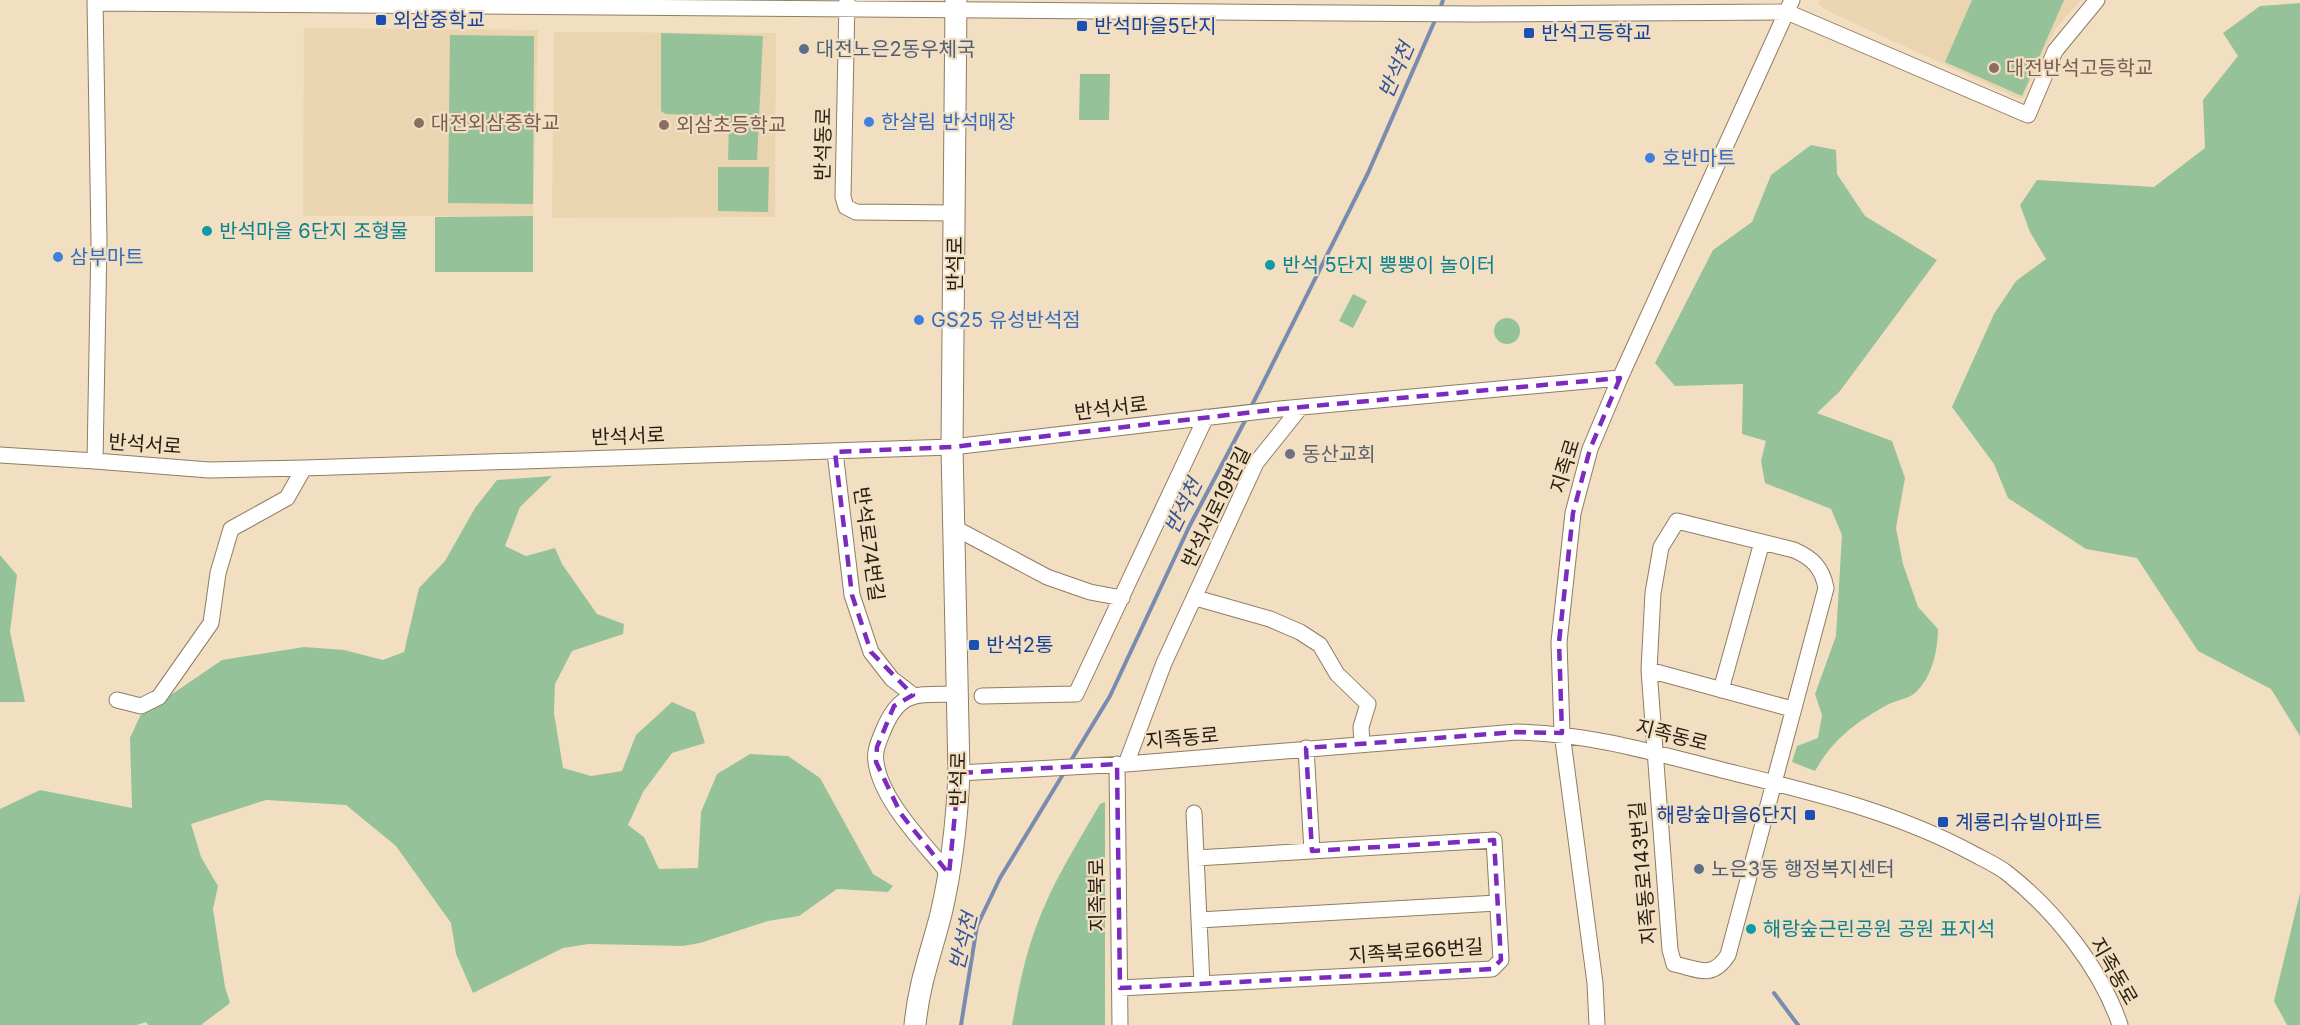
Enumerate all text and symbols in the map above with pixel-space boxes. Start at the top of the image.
place label: 외삼중학교 [393,8,485,32]
marker: 외삼중학교 [374,13,388,27]
place label: 반석마을5단지 [1094,14,1217,38]
marker: 반석마을5단지 [1075,19,1089,33]
place label: 반석고등학교 [1541,21,1651,45]
marker: 반석고등학교 [1522,26,1536,40]
water label: 반석천 [1373,36,1420,102]
place label: 대전노은2동우체국 [816,37,975,61]
marker: 대전노은2동우체국 [797,42,811,56]
place label: 대전반석고등학교 [2006,56,2153,80]
marker: 대전반석고등학교 [1987,61,2001,75]
street label: 반석동로 [810,107,836,181]
place label: 한살림 반석매장 [881,110,1015,134]
place label: 대전외삼중학교 [431,111,560,135]
place label: 외삼초등학교 [676,113,786,137]
marker: 한살림 반석매장 [862,115,876,129]
marker: 대전외삼중학교 [412,116,426,130]
marker: 외삼초등학교 [657,118,671,132]
place label: 호반마트 [1662,146,1736,170]
marker: 호반마트 [1643,151,1657,165]
place label: 반석마을 6단지 조형물 [219,219,408,243]
marker: 반석마을 6단지 조형물 [200,224,214,238]
street label: 반석로 [943,236,967,292]
place label: 삼부마트 [70,245,144,269]
marker: 삼부마트 [51,250,65,264]
place label: 반석 5단지 뿡뿡이 놀이터 [1282,253,1495,277]
marker: 반석 5단지 뿡뿡이 놀이터 [1263,258,1277,272]
place label: GS25 유성반석점 [931,308,1081,332]
marker: GS25 유성반석점 [912,313,926,327]
street label: 반석서로 [1073,392,1149,424]
street label: 반석서로 [591,423,665,449]
street label: 반석서로 [107,429,183,459]
street label: 지족로 [1545,436,1585,496]
place label: 동산교회 [1302,442,1376,466]
street label: 반석서로19번길 [1177,443,1255,571]
marker: 동산교회 [1283,447,1297,461]
water label: 반석천 [1159,472,1208,538]
street label: 반석로74번길 [849,485,889,603]
place label: 반석2통 [986,633,1053,657]
marker: 반석2통 [967,638,981,652]
street label: 지족동로 [1633,714,1711,756]
street label: 지족동로 [1144,723,1220,753]
street label: 반석로 [946,751,970,807]
street label: 지족동로143번길 [1625,800,1661,946]
place label: 해랑숲마을6단지 [1657,803,1798,827]
marker: 해랑숲마을6단지 [1803,808,1817,822]
place label: 계룡리슈빌아파트 [1955,810,2102,834]
marker: 계룡리슈빌아파트 [1936,815,1950,829]
place label: 노은3동 행정복지센터 [1711,857,1895,881]
street label: 지족북로 [1084,858,1110,932]
marker: 노은3동 행정복지센터 [1692,862,1706,876]
water label: 반석천 [944,907,983,972]
place label: 해랑숲근린공원 공원 표지석 [1763,917,1995,941]
marker: 해랑숲근린공원 공원 표지석 [1744,922,1758,936]
street label: 지족동로 [2085,933,2143,1009]
street label: 지족북로66번길 [1348,934,1484,968]

